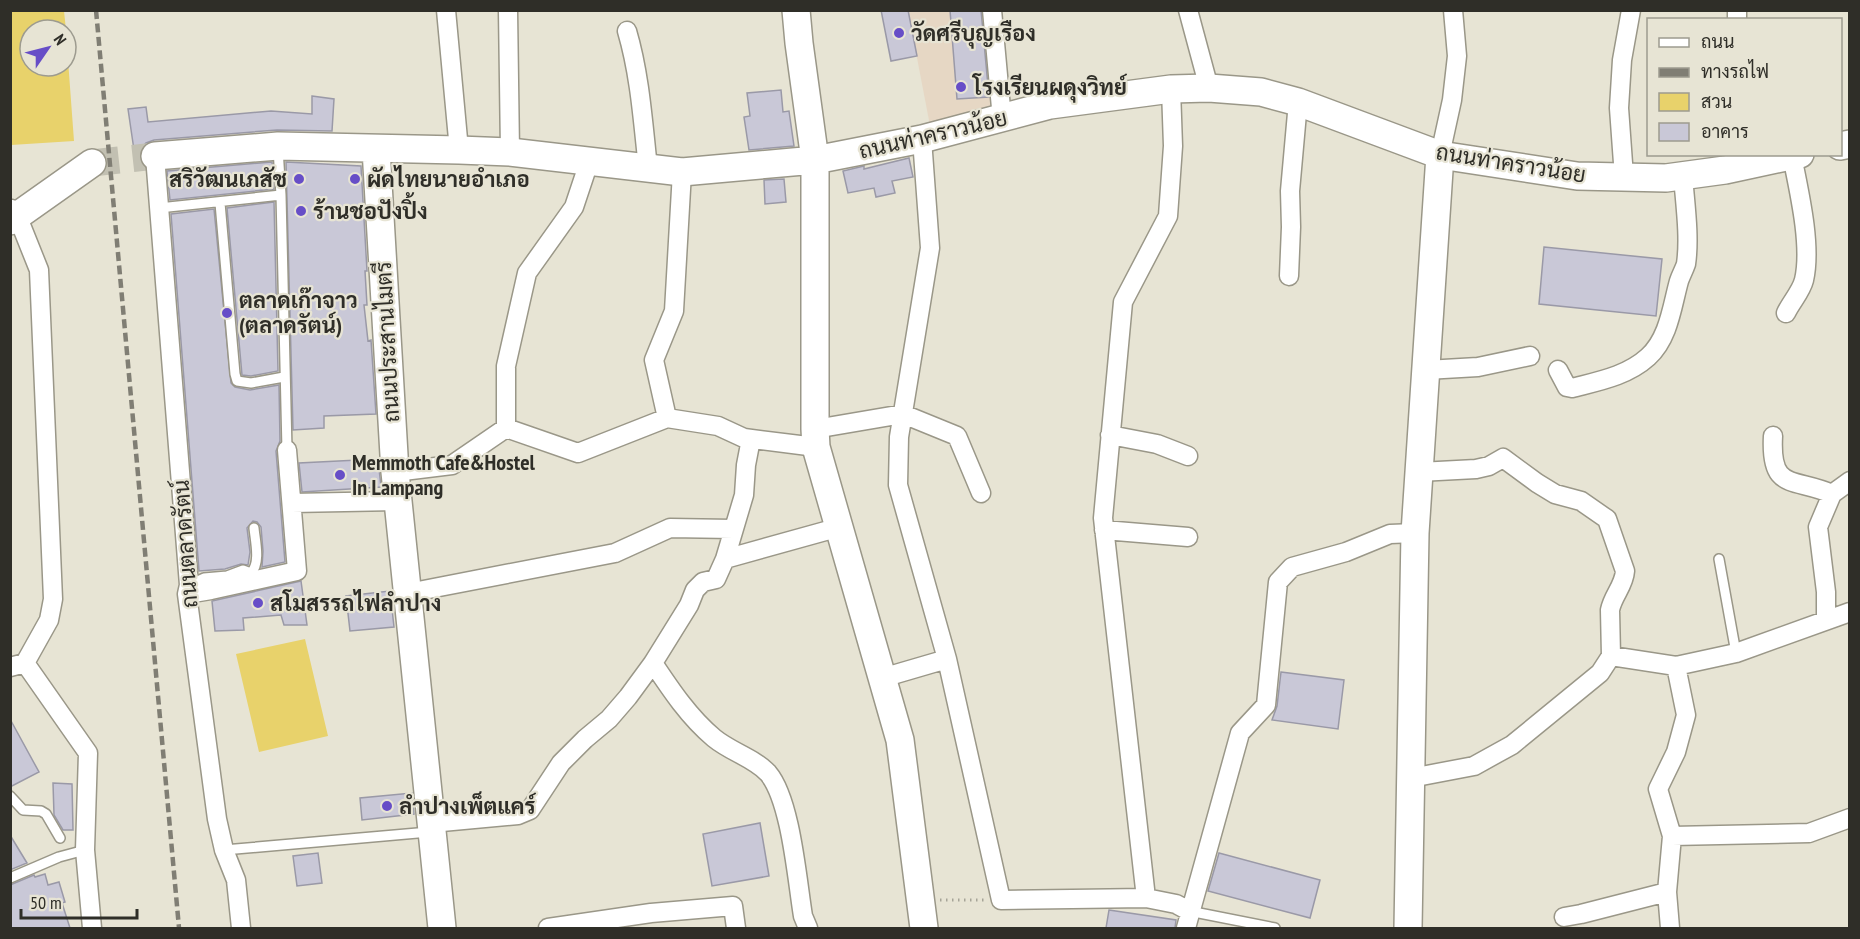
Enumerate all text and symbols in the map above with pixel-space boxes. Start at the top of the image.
north arrow [18,18,78,78]
legend [1647,18,1842,156]
place label: วัดศรีบุญเรือง [911,19,1036,49]
marker: วัดศรีบุญเรือง [892,26,906,40]
text: N [50,30,71,49]
text: ถนน [1701,30,1734,53]
text: ทางรถไฟ [1701,59,1769,83]
place label: โรงเรียนผดุงวิทย์ [971,73,1128,103]
marker: โรงเรียนผดุงวิทย์ [954,80,968,94]
text: สวน [1701,90,1732,113]
street label: ถนนท่าคราวน้อย [856,103,1010,165]
text: อาคาร [1701,120,1749,143]
street label: ถนนท่าคราวน้อย [1434,137,1588,189]
place label: สริวัฒนเภสัช [169,165,287,193]
place label: ผัดไทยนายอำเภอ [367,165,530,193]
marker: สริวัฒนเภสัช [292,172,306,186]
marker: ผัดไทยนายอำเภอ [348,172,362,186]
place label: ร้านชอปังปิ้ง [313,192,428,225]
marker: ร้านชอปังปิ้ง [294,204,308,218]
street label: ถนนประสานไมตรี [369,261,405,423]
place label: ตลาดเก๊าจาว (ตลาดรัตน์) [239,286,358,339]
marker: ตลาดเก๊าจาว (ตลาดรัตน์) [220,306,234,320]
place label: Memmoth Cafe&Hostel In Lampang [352,448,536,501]
marker: Memmoth Cafe&Hostel In Lampang [333,468,347,482]
street label: ถนนตลาดรัตน์ [167,479,203,609]
place label: สโมสรรถไฟลำปาง [270,589,441,617]
marker: สโมสรรถไฟลำปาง [251,596,265,610]
place label: ลำปางเพ็ตแคร์ [399,791,537,820]
marker: ลำปางเพ็ตแคร์ [380,799,394,813]
scale bar [21,882,136,920]
text: 50 m [30,891,62,914]

